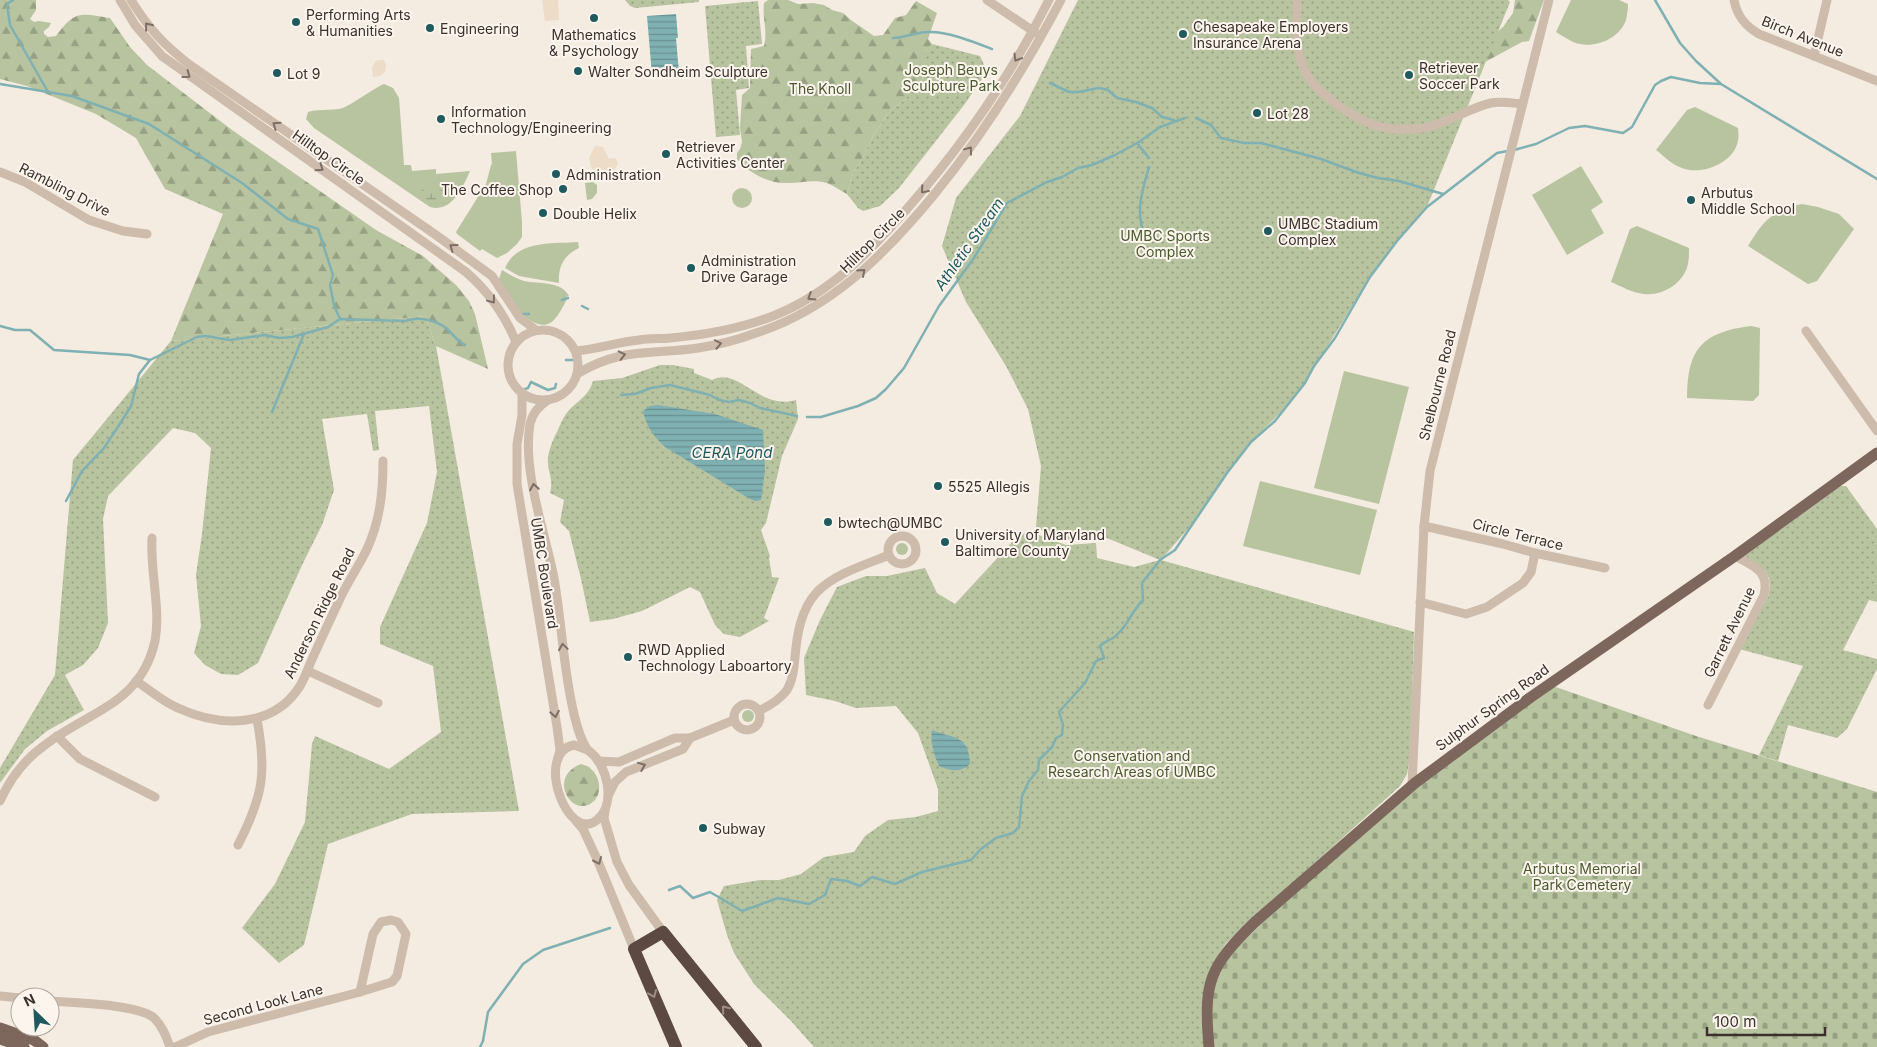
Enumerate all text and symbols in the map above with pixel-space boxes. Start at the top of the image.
place label: Performing Arts & Humanities [306,6,411,39]
marker: Mathematics & Psychology [588,12,600,24]
street label: Birch Avenue [1759,12,1847,60]
marker: Performing Arts & Humanities [290,16,302,28]
place label: Chesapeake Employers Insurance Arena [1193,18,1348,51]
place label: Engineering [440,20,519,37]
one-way arrow [145,22,154,32]
marker: Engineering [424,22,436,34]
place label: Mathematics & Psychology [549,26,639,59]
marker: Chesapeake Employers Insurance Arena [1177,28,1189,40]
one-way arrow [1014,52,1024,61]
place label: Retriever Soccer Park [1419,59,1500,92]
park label: Joseph Beuys Sculpture Park [902,61,1000,94]
place label: Walter Sondheim Sculpture [588,63,768,80]
place label: Lot 9 [287,65,321,82]
marker: Walter Sondheim Sculpture [572,65,584,77]
marker: Lot 9 [271,67,283,79]
one-way arrow [181,69,191,78]
marker: Retriever Soccer Park [1403,69,1415,81]
park label: The Knoll [789,80,851,97]
place label: Information Technology/Engineering [451,103,612,136]
place label: Lot 28 [1267,105,1309,122]
marker: Lot 28 [1251,107,1263,119]
marker: Information Technology/Engineering [435,113,447,125]
one-way arrow [273,122,282,131]
street label: Hilltop Circle [290,126,368,188]
place label: Retriever Activities Center [676,138,785,171]
one-way arrow [963,147,971,156]
marker: Retriever Activities Center [660,148,672,160]
street label: Rambling Drive [17,159,113,219]
one-way arrow [314,162,324,171]
place label: Administration [566,166,661,183]
marker: Administration [550,168,562,180]
place label: The Coffee Shop [441,181,553,198]
marker: The Coffee Shop [557,183,569,195]
place label: Arbutus Middle School [1701,184,1795,217]
one-way arrow [920,185,929,194]
water label: Athletic Stream [930,194,1008,295]
marker: Arbutus Middle School [1685,194,1697,206]
street label: Hilltop Circle [836,204,908,276]
place label: Double Helix [553,205,637,222]
marker: Double Helix [537,207,549,219]
place label: UMBC Stadium Complex [1278,215,1378,248]
marker: UMBC Stadium Complex [1262,225,1274,237]
park label: UMBC Sports Complex [1120,227,1210,260]
one-way arrow [450,245,459,253]
place label: Administration Drive Garage [701,252,796,285]
marker: Administration Drive Garage [685,262,697,274]
one-way arrow [856,269,865,278]
one-way arrow [807,291,816,300]
one-way arrow [486,294,495,304]
street label: Shelbourne Road [1415,328,1459,442]
one-way arrow [714,339,722,350]
one-way arrow [617,350,626,361]
water label: CERA Pond [692,443,773,462]
place label: 5525 Allegis [948,478,1030,495]
marker: 5525 Allegis [932,480,944,492]
one-way arrow [529,483,539,492]
place label: bwtech@UMBC [838,514,943,531]
street label: Circle Terrace [1471,514,1565,554]
street label: UMBC Boulevard [528,516,562,630]
marker: bwtech@UMBC [822,516,834,528]
place label: University of Maryland Baltimore County [955,526,1105,559]
marker: University of Maryland Baltimore County [939,536,951,548]
street label: Anderson Ridge Road [280,545,358,681]
street label: Garrett Avenue [1700,584,1758,680]
place label: RWD Applied Technology Laboartory [638,641,792,674]
one-way arrow [558,643,569,651]
marker: RWD Applied Technology Laboartory [622,651,634,663]
street label: Sulphur Spring Road [1432,660,1552,754]
one-way arrow [549,709,559,718]
park label: Conservation and Research Areas of UMBC [1048,747,1216,780]
one-way arrow [637,761,646,772]
place label: Subway [713,820,766,837]
marker: Subway [697,822,709,834]
one-way arrow [591,856,602,865]
park label: Arbutus Memorial Park Cemetery [1523,860,1641,893]
street label: Second Look Lane [201,980,325,1028]
north arrow [10,987,60,1037]
one-way arrow [647,989,658,998]
text: N [21,990,38,1010]
scale bar [1707,1004,1824,1036]
one-way arrow [723,1006,731,1015]
text: 100 m [1714,1012,1756,1031]

